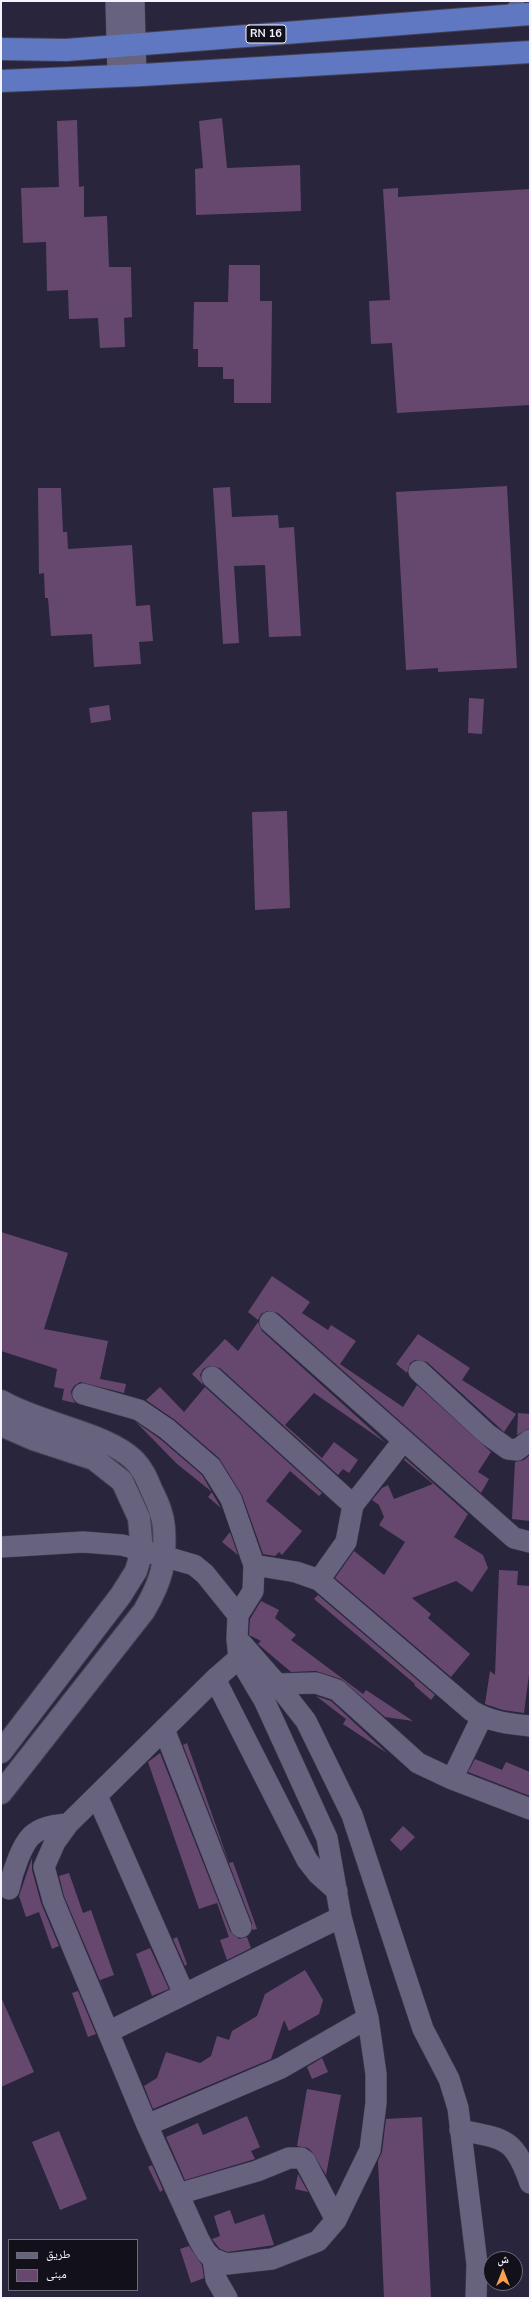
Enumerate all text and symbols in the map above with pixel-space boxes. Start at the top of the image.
road number: RN 16 [246,25,286,43]
legend [8,2239,138,2291]
text: طريق [46,2246,71,2262]
north arrow [483,2251,523,2291]
text: ش [497,2252,509,2267]
text: مبنى [46,2266,67,2282]

